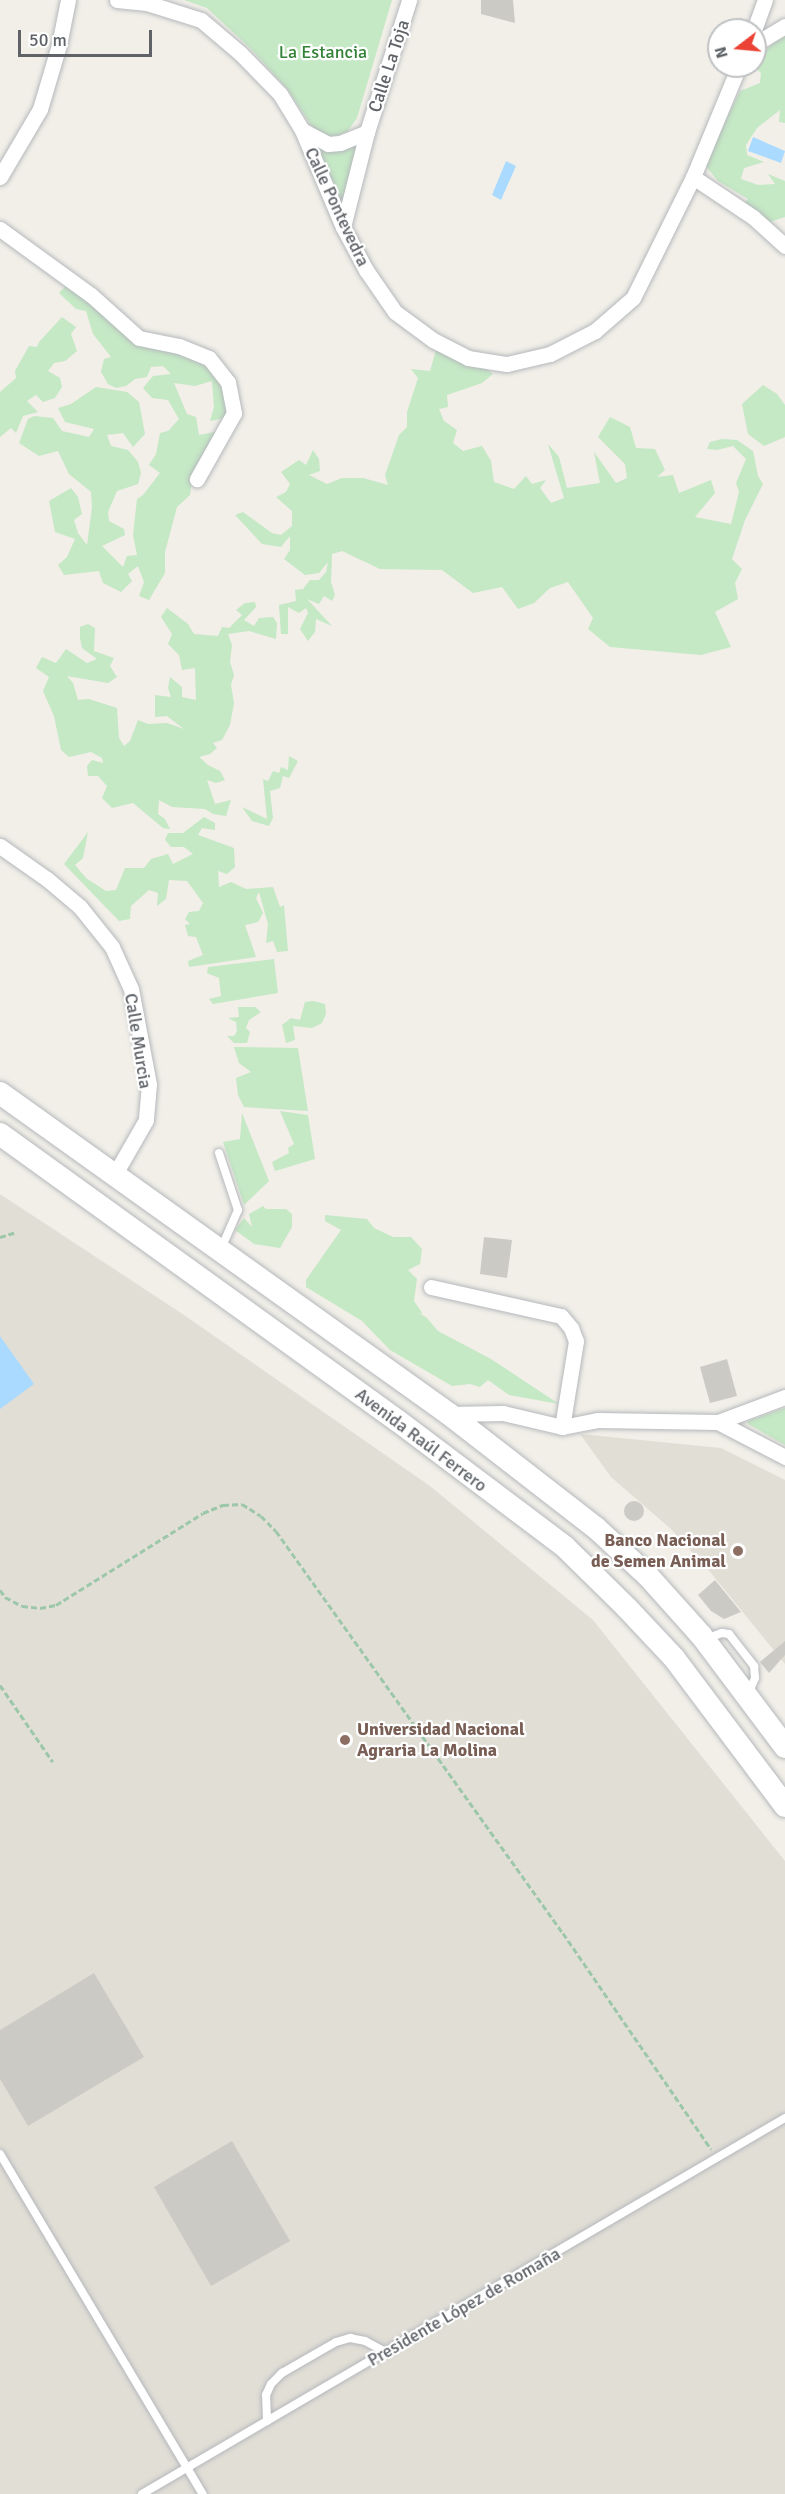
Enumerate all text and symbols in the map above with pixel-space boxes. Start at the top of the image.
street label: Calle La Toja [364,17,414,115]
scale bar [21,18,154,56]
north arrow [707,18,767,78]
text: 50 m [29,29,67,51]
park label: La Estancia [279,41,367,63]
text: N [710,44,733,61]
street label: Calle Pontevedra [300,144,374,270]
street label: Calle Murcia [120,992,156,1090]
street label: Avenida Raúl Ferrero [351,1383,491,1497]
place label: Banco Nacional de Semen Animal [591,1530,726,1572]
marker: Banco Nacional de Semen Animal [731,1544,745,1558]
place label: Universidad Nacional Agraria La Molina [357,1719,525,1762]
marker: Universidad Nacional Agraria La Molina [338,1733,352,1747]
street label: Presidente López de Romaña [364,2243,564,2371]

